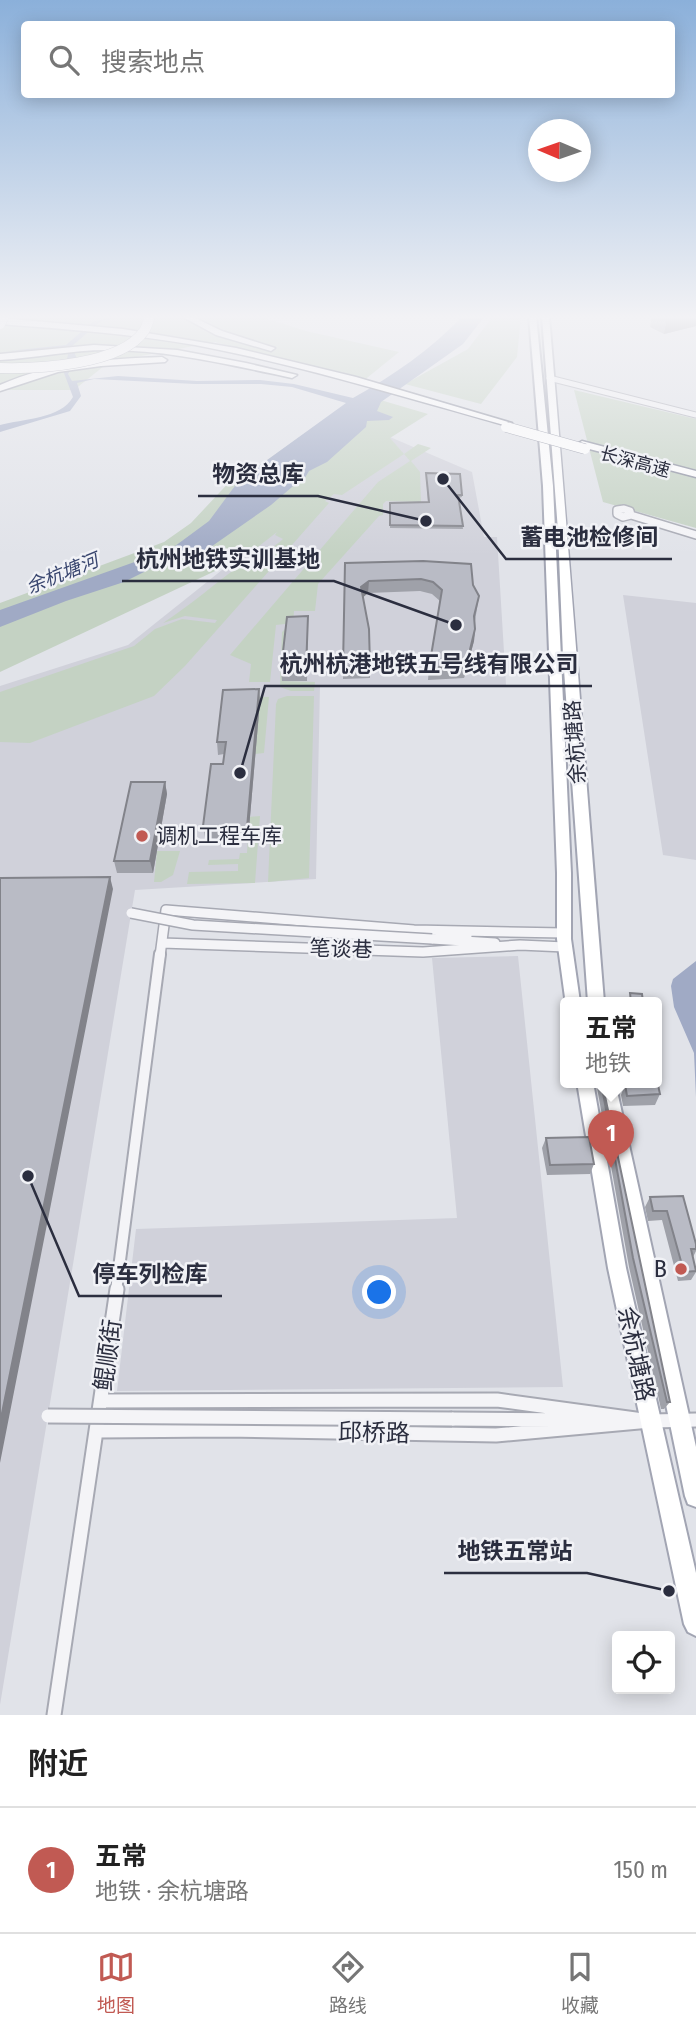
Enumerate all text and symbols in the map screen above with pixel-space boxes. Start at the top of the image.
search box [21,21,675,98]
icon: search [45,41,83,79]
text: 搜索地点 [101,47,205,78]
north arrow [528,119,591,182]
street label: 长深高速 [597,442,673,482]
callout: 物资总库 [198,452,318,496]
text: 物资总库 [212,460,304,488]
callout: 蓄电池检修间 [506,515,672,559]
text: 蓄电池检修间 [520,523,658,551]
callout: 杭州地铁实训基地 [122,537,334,581]
text: 杭州地铁实训基地 [136,545,320,573]
water label: 余杭塘河 [23,547,105,598]
callout: 杭州杭港地铁五号线有限公司 [265,642,592,686]
text: 杭州杭港地铁五号线有限公司 [280,650,579,678]
street label: 余杭塘路 [559,699,591,785]
place label: 调机工程车库 [156,823,282,849]
marker: 调机工程车库 [134,828,150,844]
street label: 笔谈巷 [309,935,373,963]
popup [560,997,662,1088]
text: 五常 [585,1013,637,1044]
text: 地铁 [585,1049,631,1077]
pin: 1 [588,1110,634,1168]
callout: 停车列检库 [79,1252,222,1296]
place label: B [654,1255,667,1283]
text: 停车列检库 [93,1260,208,1288]
marker: B [673,1261,689,1277]
your location [362,1275,396,1309]
street label: 余杭塘路 [612,1304,660,1404]
street label: 鲲顺街 [89,1317,127,1393]
street label: 邱桥路 [338,1418,410,1448]
callout: 地铁五常站 [444,1529,587,1573]
text: 地铁五常站 [458,1537,573,1565]
map controls [612,1631,675,1694]
button: locate [612,1631,675,1694]
text: 附近 [28,1746,88,1782]
text: 五常 [95,1841,147,1872]
text: 1 [46,1856,56,1884]
text: 150 m [613,1856,668,1884]
text: 地铁 · 余杭塘路 [95,1877,249,1905]
tab: 地图 [97,1948,135,2017]
tab: 路线 [329,1948,367,2017]
tab: 收藏 [561,1948,599,2017]

